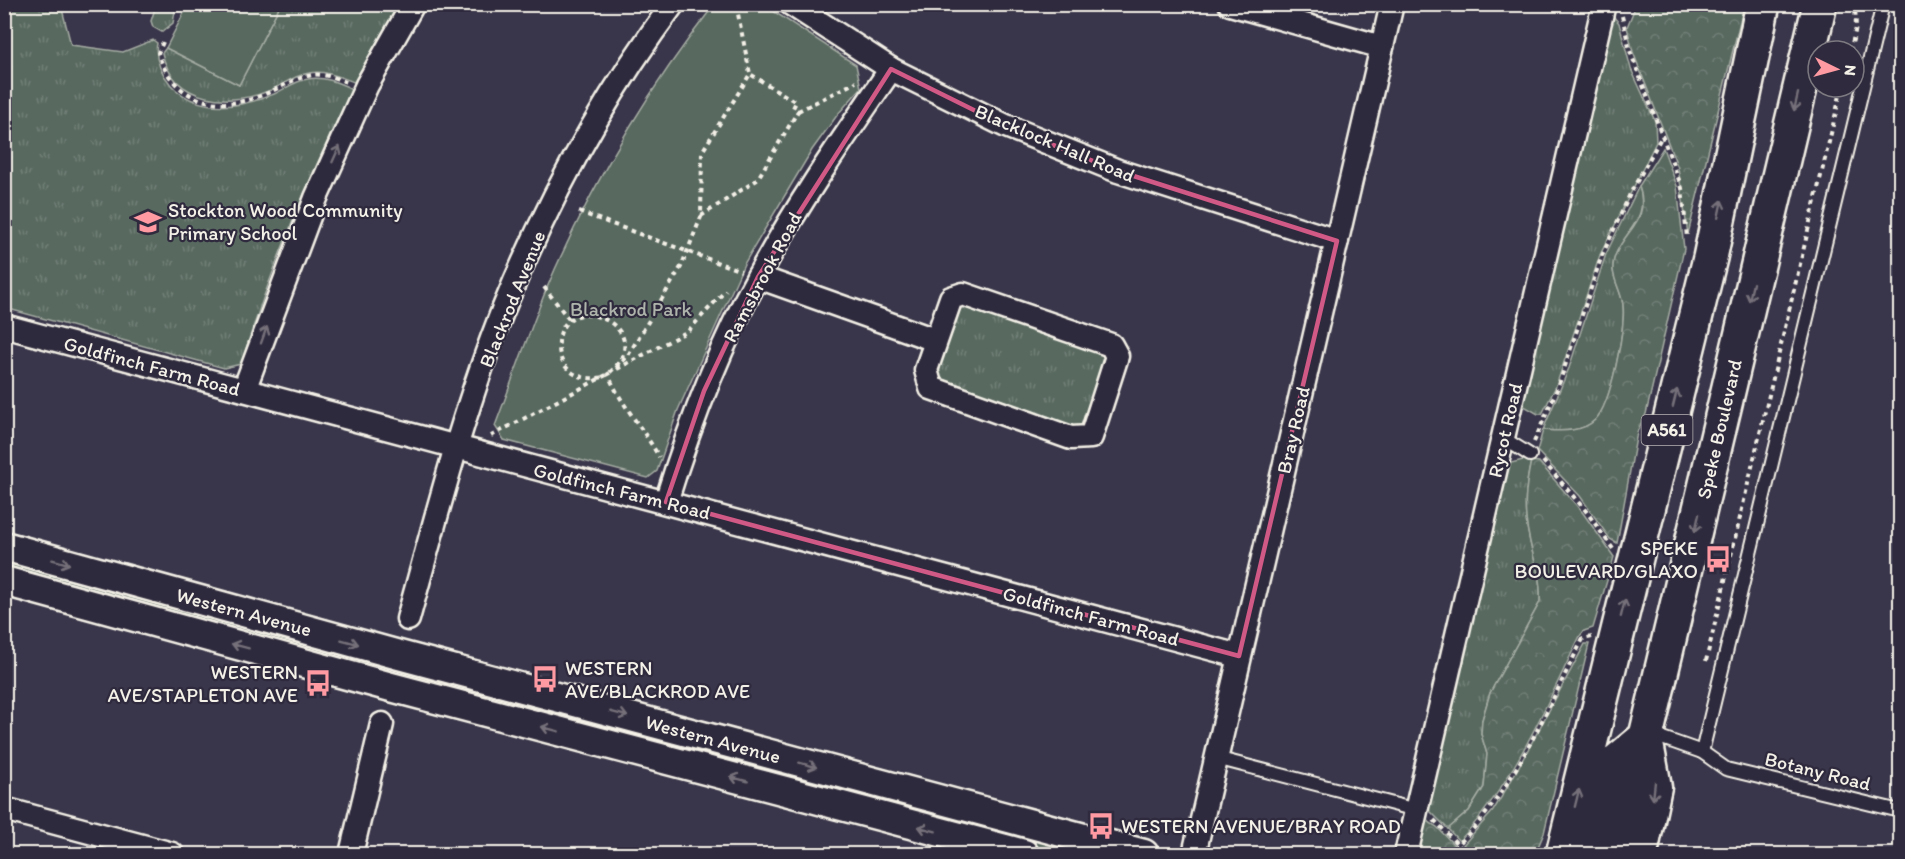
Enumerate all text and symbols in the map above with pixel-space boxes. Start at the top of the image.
north arrow [1806,39,1866,99]
text: N [1841,64,1860,76]
one-way arrow [1790,92,1802,111]
street label: Blacklock Hall Road [971,98,1139,188]
one-way arrow [332,145,343,163]
place label: Stockton Wood Community Primary School [168,198,403,245]
one-way arrow [1715,200,1726,219]
school or university icon: Stockton Wood Community Primary School [133,207,163,237]
street label: Ramsbrook Road [717,207,807,346]
street label: Blackrod Avenue [474,227,550,371]
one-way arrow [1745,282,1757,301]
park label: Blackrod Park [570,297,693,321]
one-way arrow [259,326,270,345]
street label: Goldfinch Farm Road [61,331,243,401]
street label: Speke Boulevard [1691,357,1747,501]
street label: Rycot Road [1482,380,1528,480]
street label: Bray Road [1271,384,1315,476]
one-way arrow [1669,389,1681,408]
road number: A561 [1642,415,1692,445]
street label: Goldfinch Farm Road [531,457,713,525]
one-way arrow [1690,513,1702,532]
place label: SPEKE BOULEVARD/GLAXO [1514,536,1698,583]
bus stop icon: SPEKE BOULEVARD/GLAXO [1703,544,1733,574]
one-way arrow [51,556,70,568]
street label: Goldfinch Farm Road [1000,581,1182,651]
street label: Western Avenue [174,582,314,642]
one-way arrow [1617,599,1629,618]
one-way arrow [340,636,359,648]
one-way arrow [231,640,250,651]
place label: WESTERN AVE/BLACKROD AVE [565,656,750,703]
place label: WESTERN AVE/STAPLETON AVE [108,660,298,707]
bus stop icon: WESTERN AVE/BLACKROD AVE [530,664,560,694]
bus stop icon: WESTERN AVE/STAPLETON AVE [303,668,333,698]
one-way arrow [610,709,629,720]
street label: Western Avenue [643,709,783,769]
one-way arrow [541,723,560,735]
street label: Botany Road [1762,746,1874,796]
one-way arrow [798,759,817,771]
one-way arrow [730,773,749,784]
one-way arrow [1648,780,1659,800]
one-way arrow [1571,788,1583,807]
bus stop icon: WESTERN AVENUE/BRAY ROAD [1086,811,1116,841]
place label: WESTERN AVENUE/BRAY ROAD [1121,814,1401,838]
one-way arrow [918,823,937,834]

